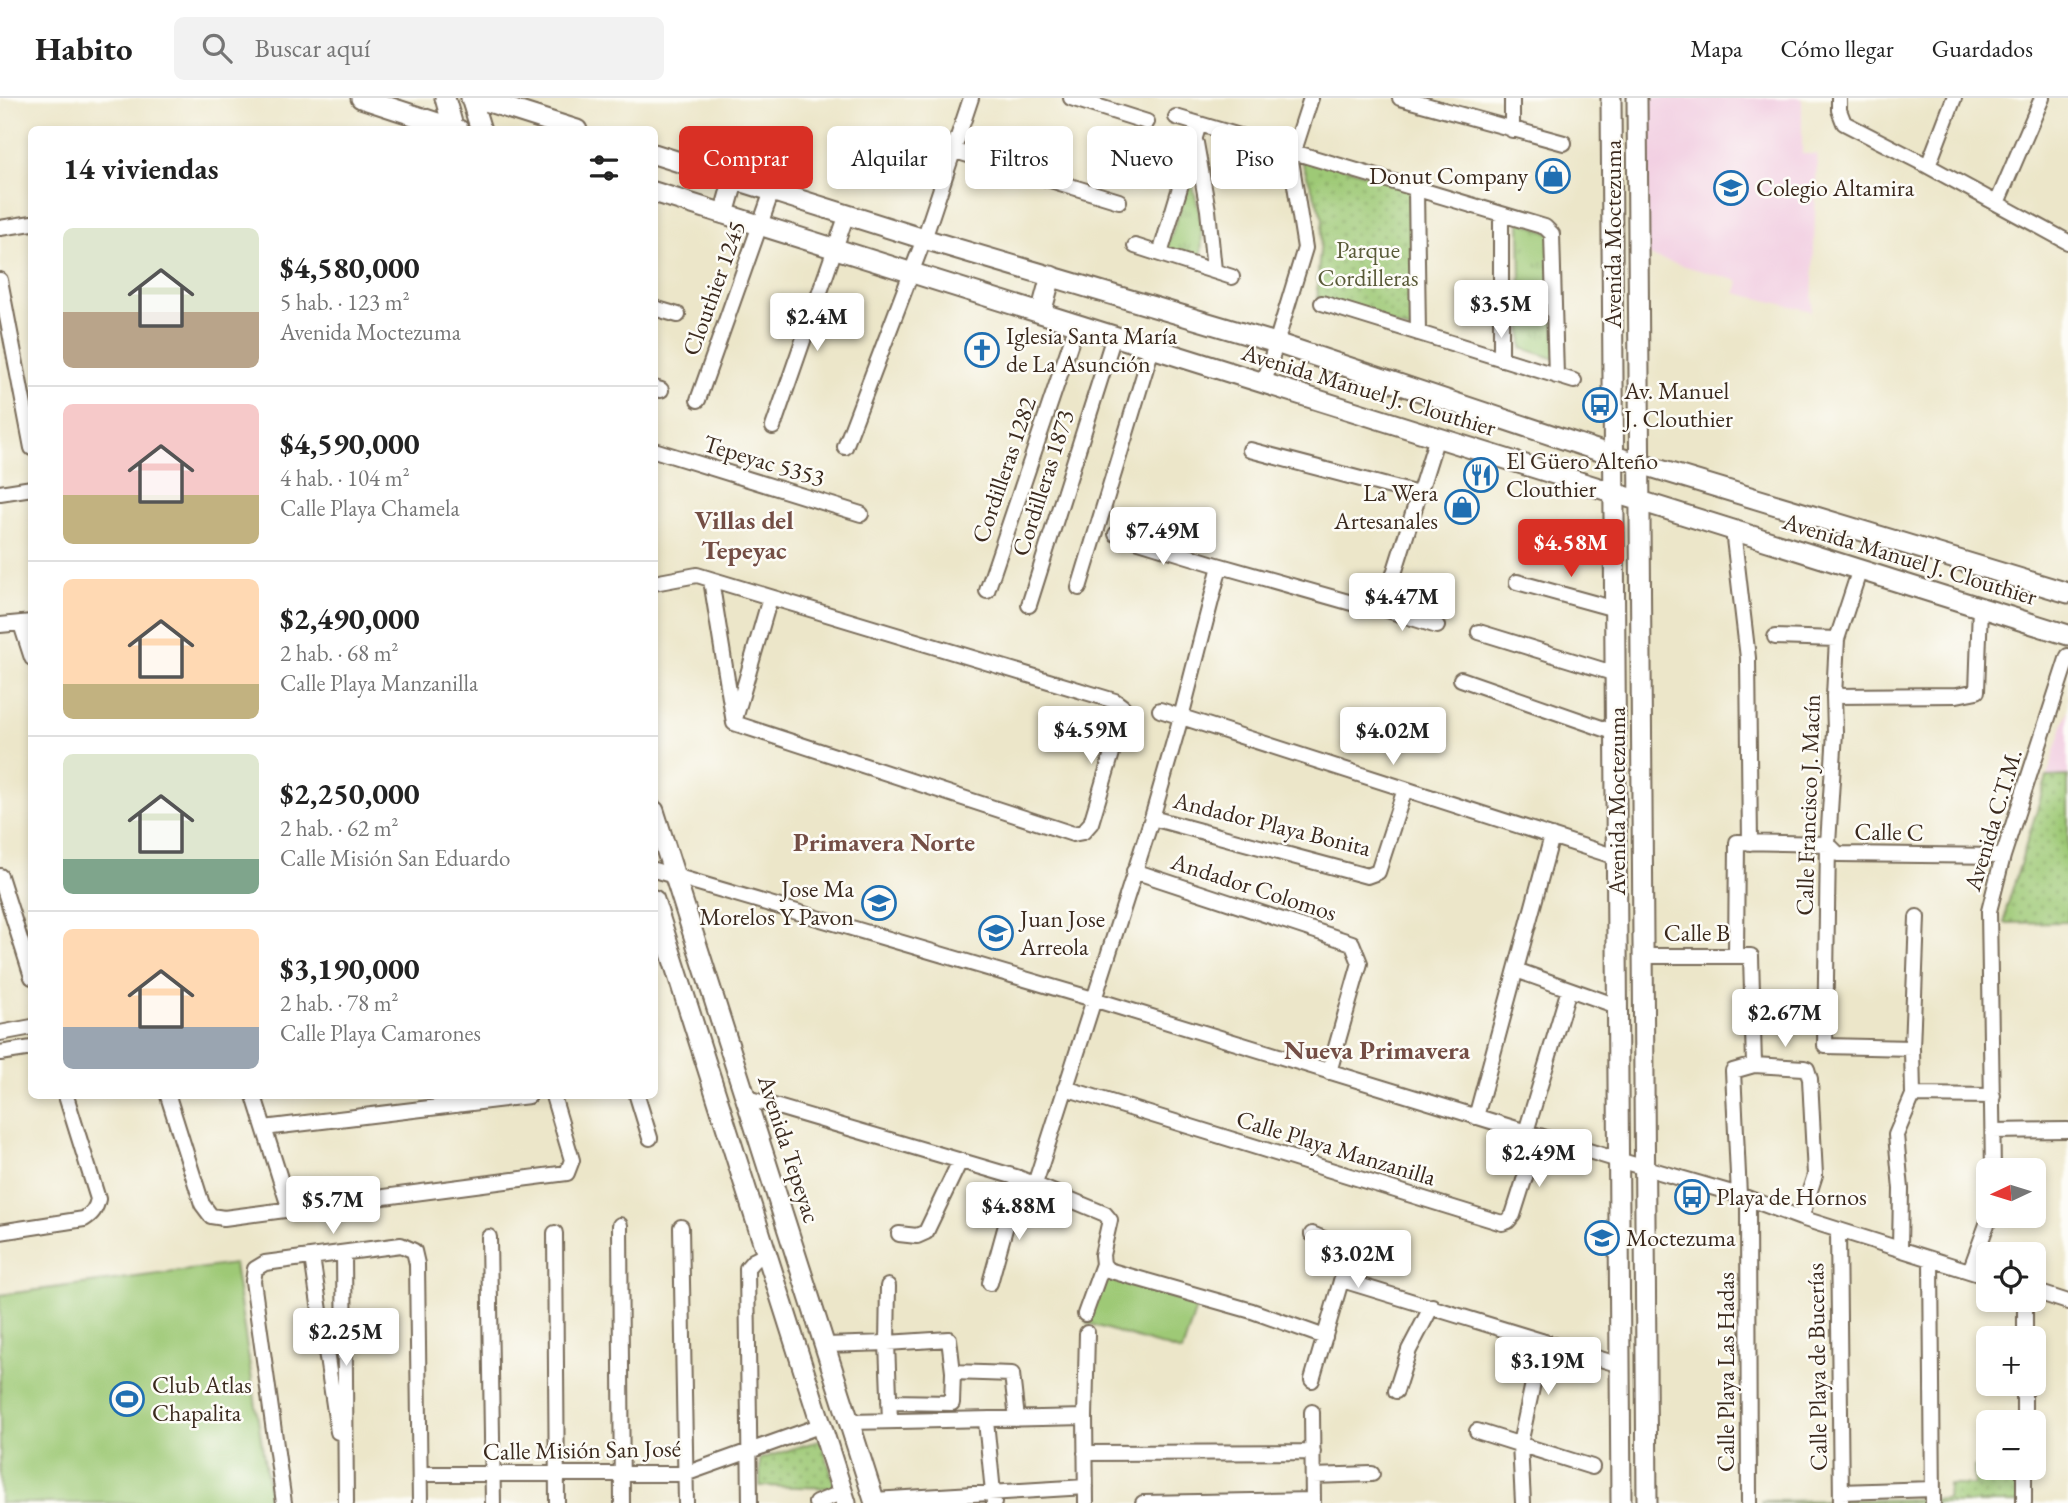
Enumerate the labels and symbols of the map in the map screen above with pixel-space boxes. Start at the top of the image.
street label: Avenida Moctezuma [1597,139,1628,329]
shop icon: Donut Company [1534,157,1572,195]
place label: Donut Company [1369,160,1528,191]
school or university icon: Colegio Altamira [1712,169,1750,207]
place label: Colegio Altamira [1756,172,1915,203]
street label: Clouthier 1245 [675,216,752,360]
park label: Parque Cordilleras [1317,234,1419,293]
pin: $3.5M [1452,280,1550,340]
pin: $2.4M [768,294,866,353]
place label: Iglesia Santa María de La Asunción [1006,320,1178,379]
church icon: Iglesia Santa María de La Asunción [963,331,1001,369]
street label: Avenida Manuel J. Clouthier [1237,336,1500,443]
place label: Av. Manuel J. Clouthier [1622,375,1733,434]
bus stop icon: Av. Manuel J. Clouthier [1581,386,1619,424]
street label: Cordilleras 1282 [964,392,1043,547]
street label: Cordilleras 1873 [1004,406,1081,560]
street label: Tepeyac 5353 [700,427,829,494]
place label: El Güero Alteño Clouthier [1506,445,1658,504]
restaurant icon: El Güero Alteño Clouthier [1462,456,1500,494]
place label: La Wera Artesanales [1333,477,1438,536]
shop icon: La Wera Artesanales [1443,488,1481,526]
district label: Villas del Tepeyac [694,503,794,567]
street label: Avenida Manuel J. Clouthier [1778,505,2041,612]
pin: $7.49M [1106,508,1220,567]
pin: $4.58M [1514,519,1628,579]
pin: $4.47M [1345,574,1459,633]
street label: Calle Francisco J. Macín [1788,693,1827,916]
pin: $4.59M [1034,706,1148,766]
street label: Avenida Moctezuma [1601,706,1632,896]
pin: $4.02M [1336,708,1450,767]
street label: Avenida C.T.M. [1956,745,2029,896]
street label: Andador Playa Bonita [1169,784,1374,863]
street label: Calle C [1854,815,1924,848]
district label: Primavera Norte [793,825,975,859]
street label: Andador Colomos [1166,845,1341,928]
place label: Jose Ma Morelos Y Pavon [699,873,854,932]
school or university icon: Jose Ma Morelos Y Pavon [860,884,898,922]
place label: Juan Jose Arreola [1018,903,1105,962]
school or university icon: Juan Jose Arreola [977,914,1015,952]
street label: Calle B [1664,917,1730,948]
pin: $2.67M [1728,990,1842,1049]
district label: Nueva Primavera [1284,1033,1471,1067]
street label: Avenida Tepeyac [751,1070,828,1227]
street label: Calle Playa Manzanilla [1233,1102,1440,1193]
pin: $2.49M [1482,1130,1596,1189]
north arrow [1976,1158,2046,1228]
pin: $5.7M [284,1176,382,1236]
bus stop icon: Playa de Hornos [1673,1178,1711,1216]
place label: Playa de Hornos [1716,1181,1867,1212]
pin: $4.88M [962,1182,1076,1242]
school or university icon: Moctezuma [1583,1219,1621,1257]
place label: Moctezuma [1626,1222,1736,1253]
pin: $3.02M [1301,1230,1415,1290]
street label: Calle Playa de Bucerías [1799,1263,1834,1471]
street label: Calle Playa Las Hadas [1710,1272,1741,1472]
pin: $2.25M [289,1308,403,1368]
pin: $3.19M [1491,1338,1605,1397]
place label: Club Atlas Chapalita [152,1369,252,1428]
sports icon: Club Atlas Chapalita [108,1380,146,1418]
street label: Calle Misión San José [483,1432,681,1467]

